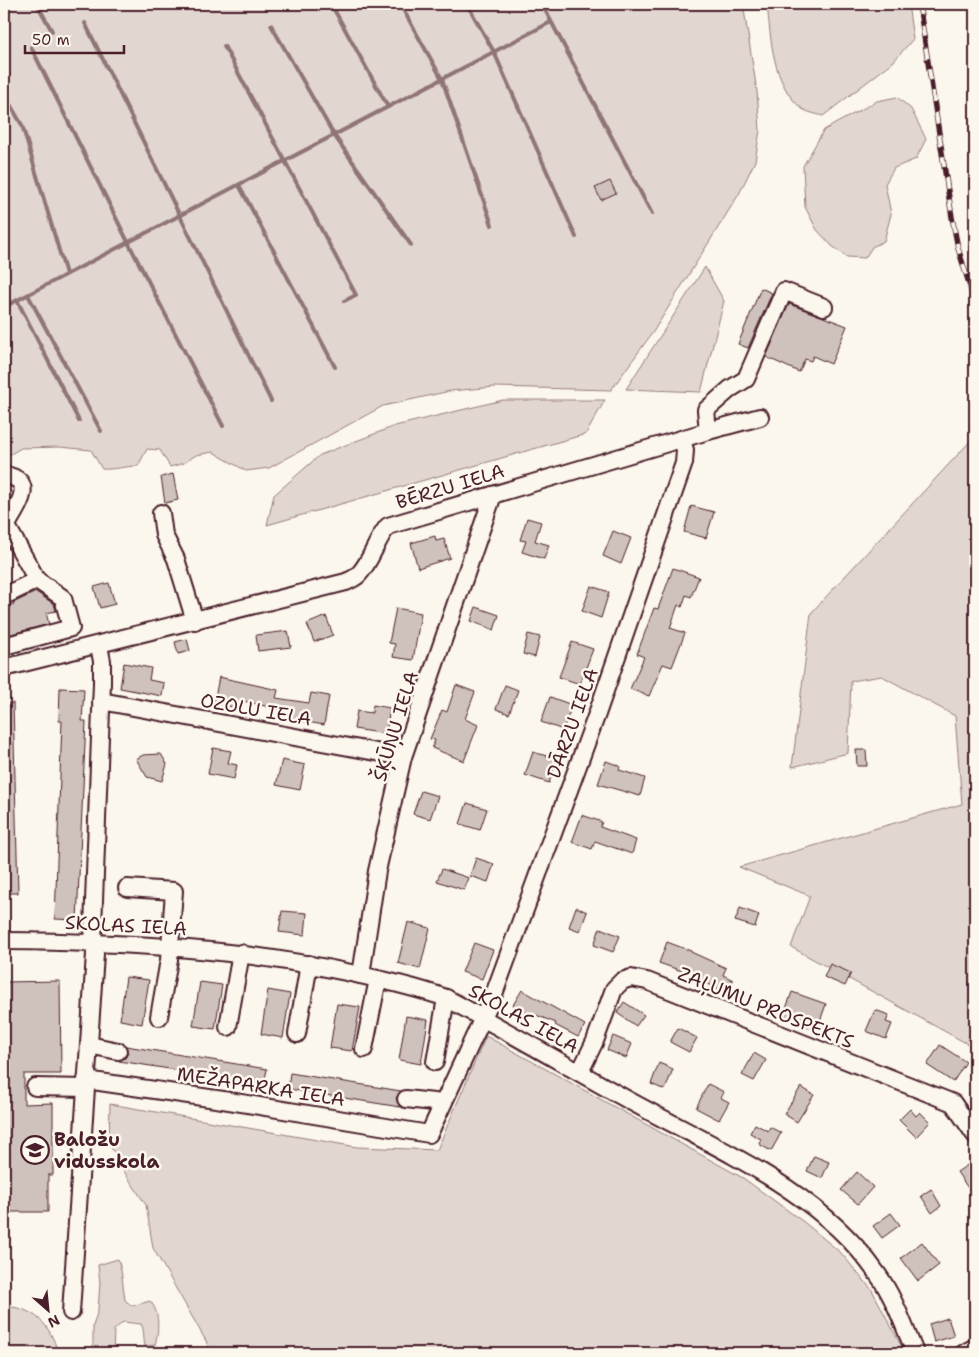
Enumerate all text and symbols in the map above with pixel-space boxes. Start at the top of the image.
scale bar [25,22,124,54]
text: 50 m [32,30,70,50]
street label: BĒRZU IELA [393,458,508,515]
street label: DĀRZU IELA [541,664,604,782]
street label: ŠĶŪŅU IELA [366,667,425,785]
street label: OZOLU IELA [198,687,314,732]
street label: SKOLAS IELA [64,910,188,941]
street label: ZAĻUMU PROSPEKTS [674,961,857,1055]
street label: SKOLAS IELA [464,978,583,1059]
street label: MEŽAPARKA IELA [175,1060,347,1112]
place label: Baložu vidusskola [54,1127,159,1174]
school or university icon: Baložu vidusskola [20,1135,50,1165]
north arrow [22,1284,72,1334]
text: N [45,1311,63,1332]

